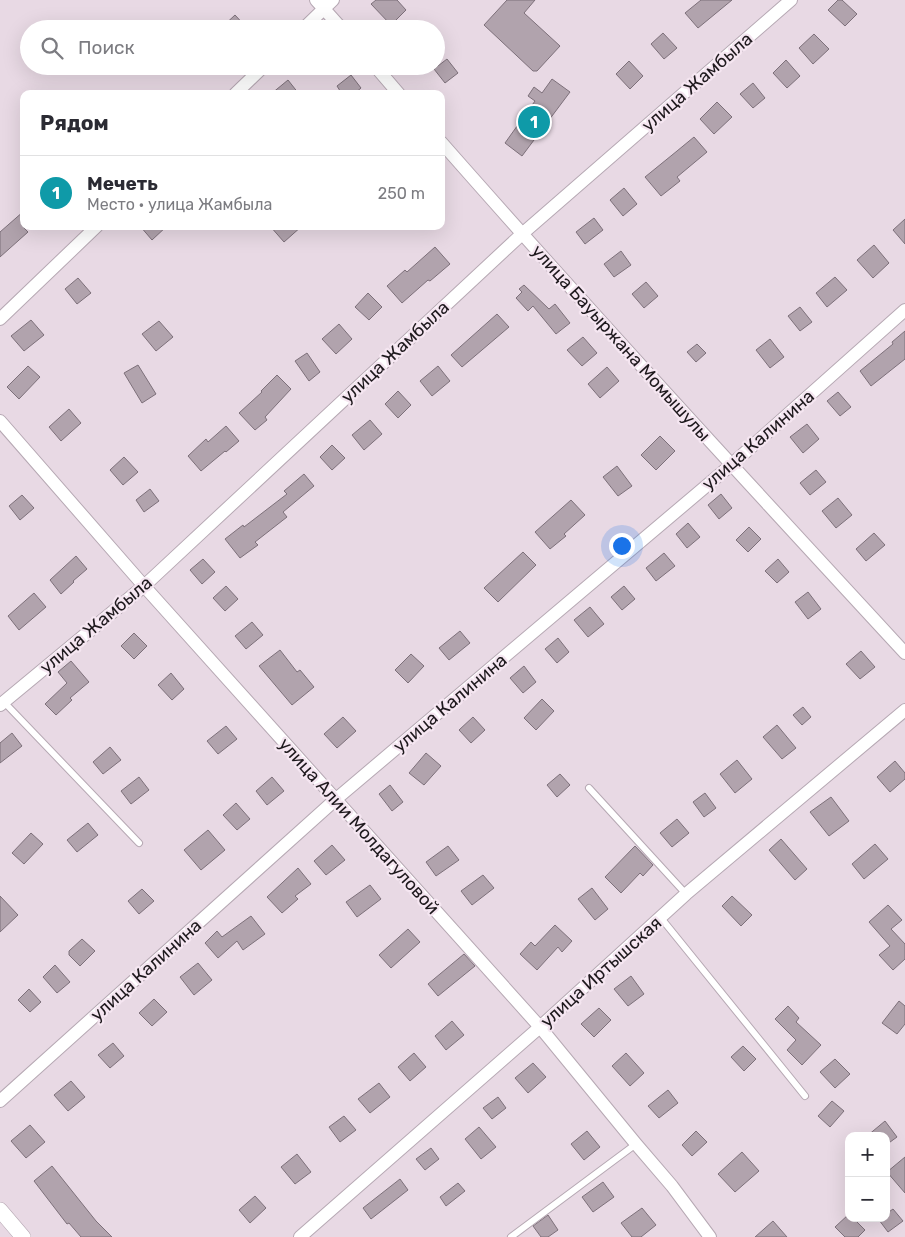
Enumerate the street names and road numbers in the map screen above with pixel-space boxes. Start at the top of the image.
street label: улица Жамбыла [637,28,757,136]
street label: улица Бауыржана Момышулы [527,240,715,446]
street label: улица Жамбыла [336,296,454,408]
street label: улица Калинина [697,385,819,495]
street label: улица Жамбыла [35,572,157,678]
street label: улица Калинина [389,649,511,757]
street label: улица Алии Молдагуловой [274,733,444,919]
street label: улица Иртышская [536,912,666,1032]
street label: улица Калинина [86,914,206,1026]

